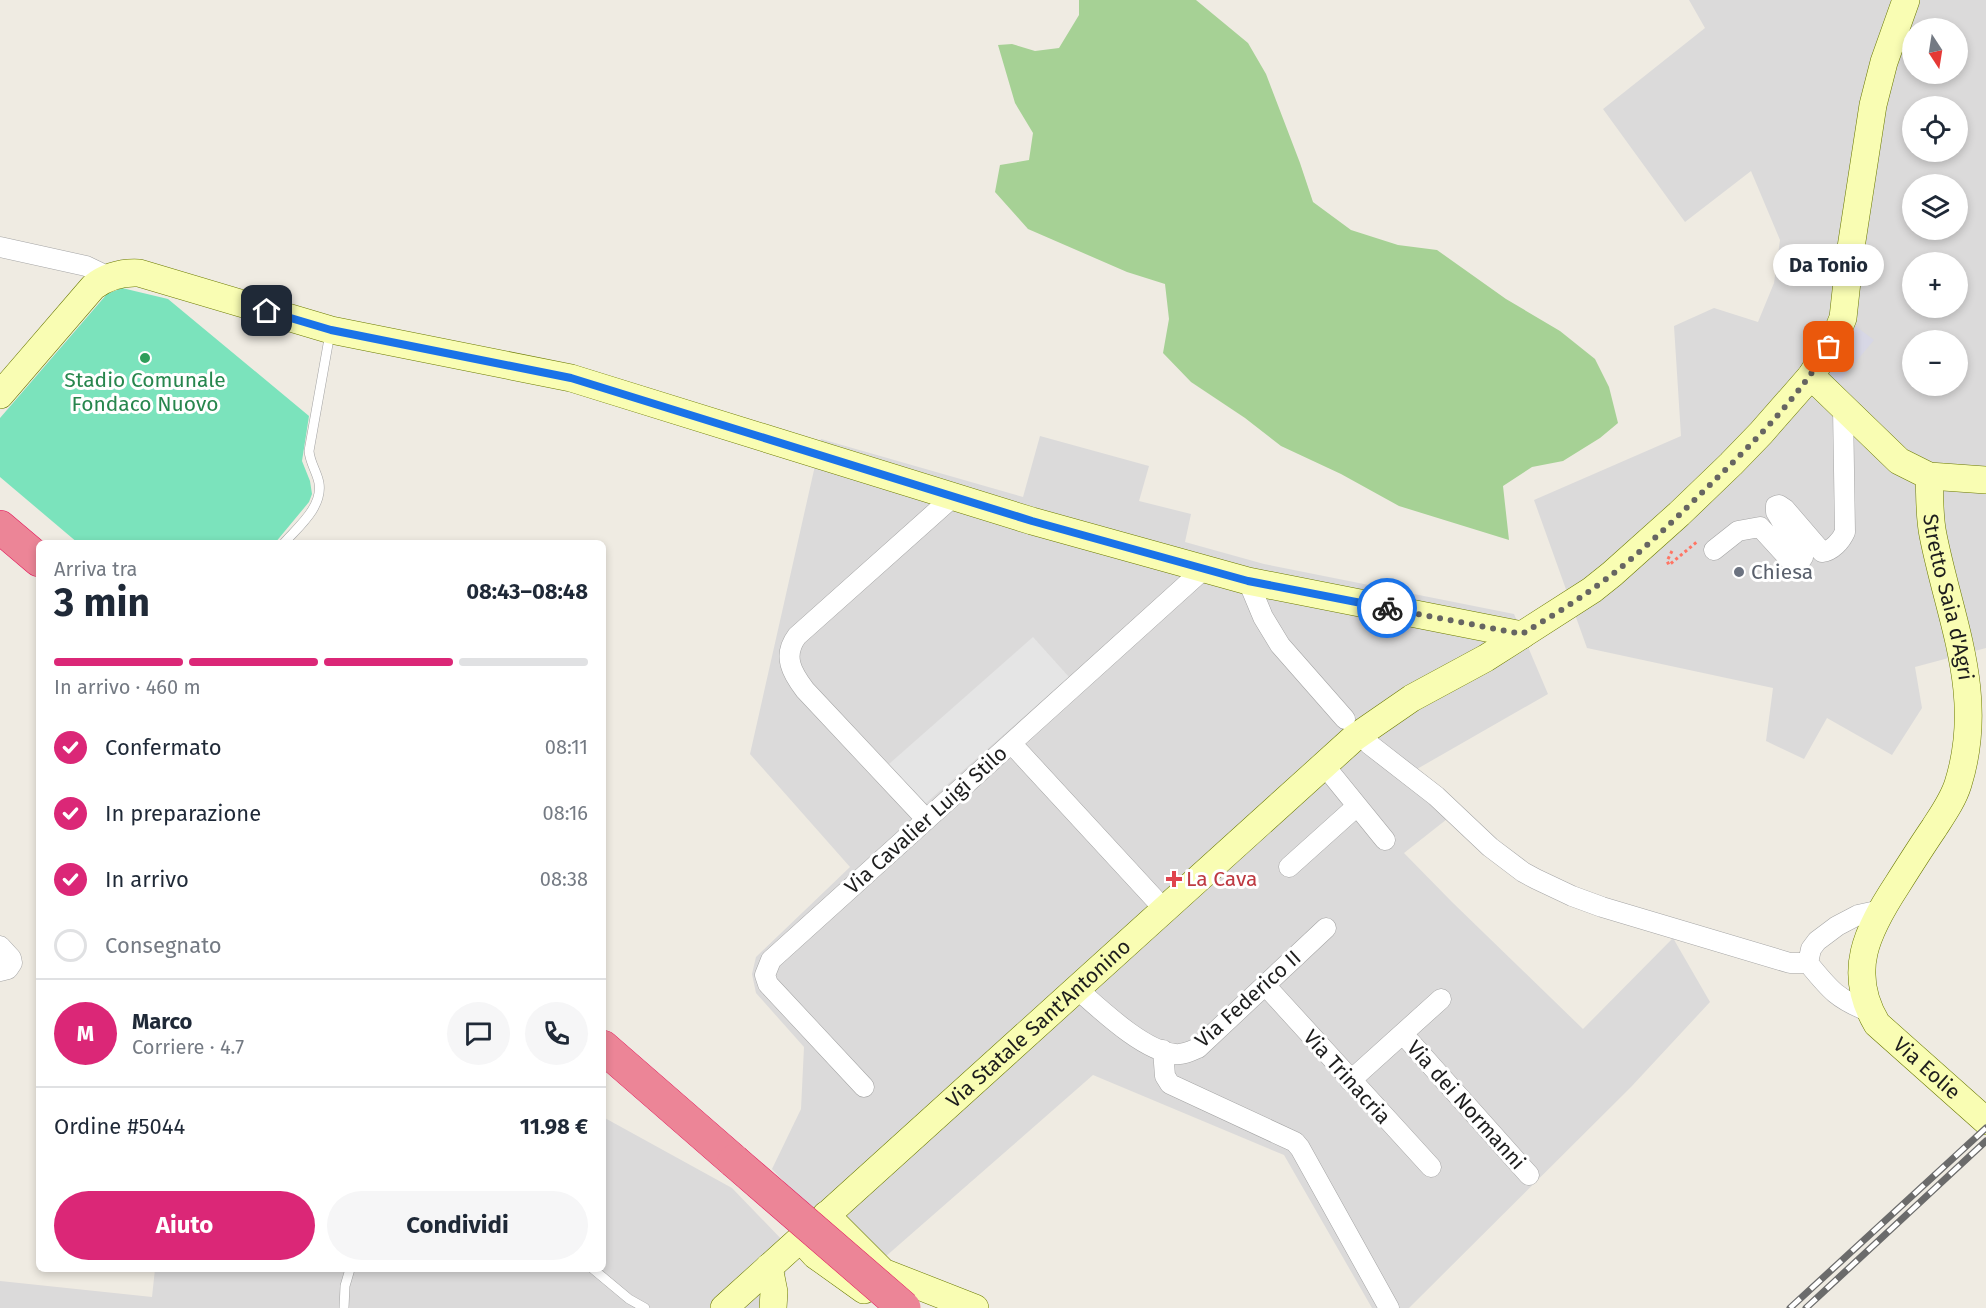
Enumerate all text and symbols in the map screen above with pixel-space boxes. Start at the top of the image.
north arrow [1902,18,1968,84]
map controls [1902,18,1968,396]
button: locate [1902,96,1968,162]
button: layers [1902,174,1968,240]
callout: Da Tonio [1774,245,1884,287]
button: + [1902,252,1968,318]
text: Da Tonio [1789,253,1868,277]
pin [241,285,292,336]
icon: home [250,294,283,327]
pin [1803,321,1854,372]
icon: bag [1812,330,1845,363]
button: − [1902,330,1968,396]
marker: Stadio Comunale Fondaco Nuovo [138,351,152,365]
place label: Stadio Comunale Fondaco Nuovo [64,367,226,417]
street label: Stretto Saia d'Agri [1917,513,1979,682]
text: Arriva tra [54,557,137,581]
place label: Chiesa [1751,559,1813,585]
marker: Chiesa [1732,565,1746,579]
text: 08:43–08:48 [466,578,588,605]
courier [1357,578,1417,638]
text: 3 min [54,580,150,626]
icon: bike [1371,592,1404,625]
text: In arrivo · 460 m [54,675,201,699]
icon: check [54,731,87,764]
text: Confermato [105,734,222,761]
text: 08:11 [545,735,588,759]
street label: Via Cavalier Luigi Stilo [839,740,1013,900]
icon: check [54,797,87,830]
text: In preparazione [105,800,261,827]
text: 08:16 [543,801,588,825]
icon: check [54,863,87,896]
text: In arrivo [105,866,189,893]
place label: La Cava [1186,866,1257,892]
text: 08:38 [540,867,588,891]
marker: La Cava [1167,872,1181,886]
text: Consegnato [105,932,222,959]
street label: Via Statale Sant'Antonino [941,933,1136,1114]
street label: Via Federico II [1190,945,1306,1053]
button: chat [447,1002,510,1065]
button: phone [525,1002,588,1065]
text: Marco [132,1008,192,1035]
text: M [77,1020,94,1047]
street label: Via Trinacria [1298,1024,1396,1130]
street label: Via Eolie [1888,1032,1966,1105]
text: Corriere · 4.7 [132,1035,244,1059]
street label: Via dei Normanni [1401,1035,1531,1175]
text: Ordine #5044 [54,1113,185,1140]
text: 11.98 € [520,1113,588,1140]
button: Aiuto [54,1191,315,1260]
button: Condividi [327,1191,588,1260]

